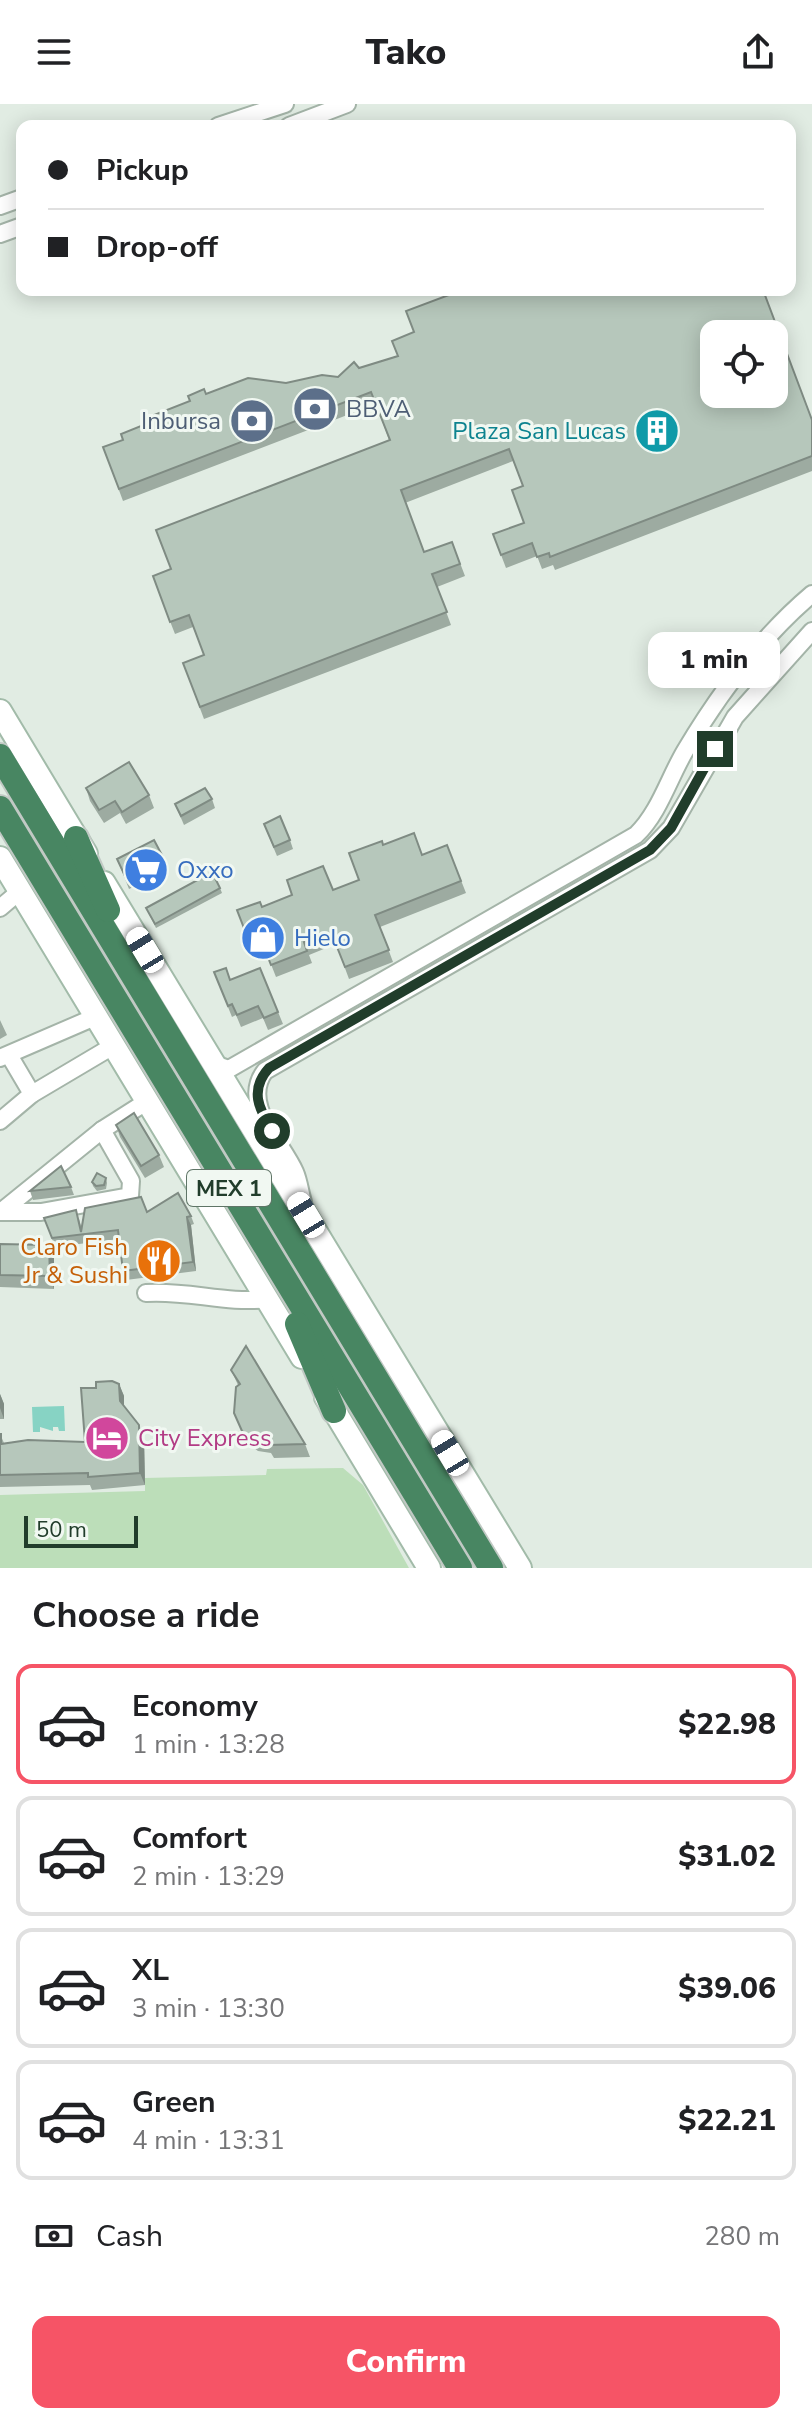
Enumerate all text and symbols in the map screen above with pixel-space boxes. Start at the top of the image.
text: Tako [366,28,446,77]
icon: menu [32,30,76,74]
icon: share [736,30,780,74]
text: Pickup [96,150,189,191]
text: Drop-off [96,227,218,268]
map controls [700,320,788,408]
button: locate [700,320,788,408]
bank icon: BBVA [291,385,339,433]
place label: BBVA [346,393,411,425]
bank icon: Inbursa [228,397,276,445]
place label: Inbursa [141,405,221,437]
building icon: Plaza San Lucas [633,407,681,455]
place label: Plaza San Lucas [452,415,626,447]
callout: 1 min [649,633,781,689]
text: 1 min [680,642,748,677]
route end [697,731,733,767]
supermarket icon: Oxxo [122,846,170,894]
place label: Oxxo [177,854,234,886]
shop icon: Hielo [239,914,287,962]
place label: Hielo [294,922,351,954]
car [122,923,168,977]
route start [254,1113,290,1149]
road number: MEX 1 [187,1170,271,1206]
car [283,1188,329,1242]
place label: Claro Fish Jr & Sushi [20,1231,128,1291]
restaurant icon: Claro Fish Jr & Sushi [135,1237,183,1285]
hotel icon: City Express [83,1414,131,1462]
place label: City Express [138,1422,272,1454]
car [427,1426,473,1480]
scale bar [24,1512,138,1548]
text: 50 m [36,1515,87,1545]
text: Choose a ride [32,1591,260,1640]
text: Economy [132,1686,258,1727]
icon: car [36,1688,108,1760]
text: $22.98 [678,1704,776,1745]
text: 1 min · 13:28 [132,1727,285,1762]
text: Comfort [132,1818,247,1859]
icon: car [36,1820,108,1892]
text: $31.02 [678,1836,776,1877]
text: 2 min · 13:29 [132,1859,285,1894]
text: XL [132,1950,169,1991]
icon: car [36,1952,108,2024]
text: $39.06 [678,1968,776,2009]
text: 3 min · 13:30 [132,1991,285,2026]
text: Green [132,2082,216,2123]
icon: car [36,2084,108,2156]
text: $22.21 [678,2100,776,2141]
text: 4 min · 13:31 [132,2123,285,2158]
icon: cash [32,2214,76,2258]
text: Cash [96,2216,163,2257]
text: 280 m [704,2219,780,2254]
button: Confirm [32,2316,780,2408]

